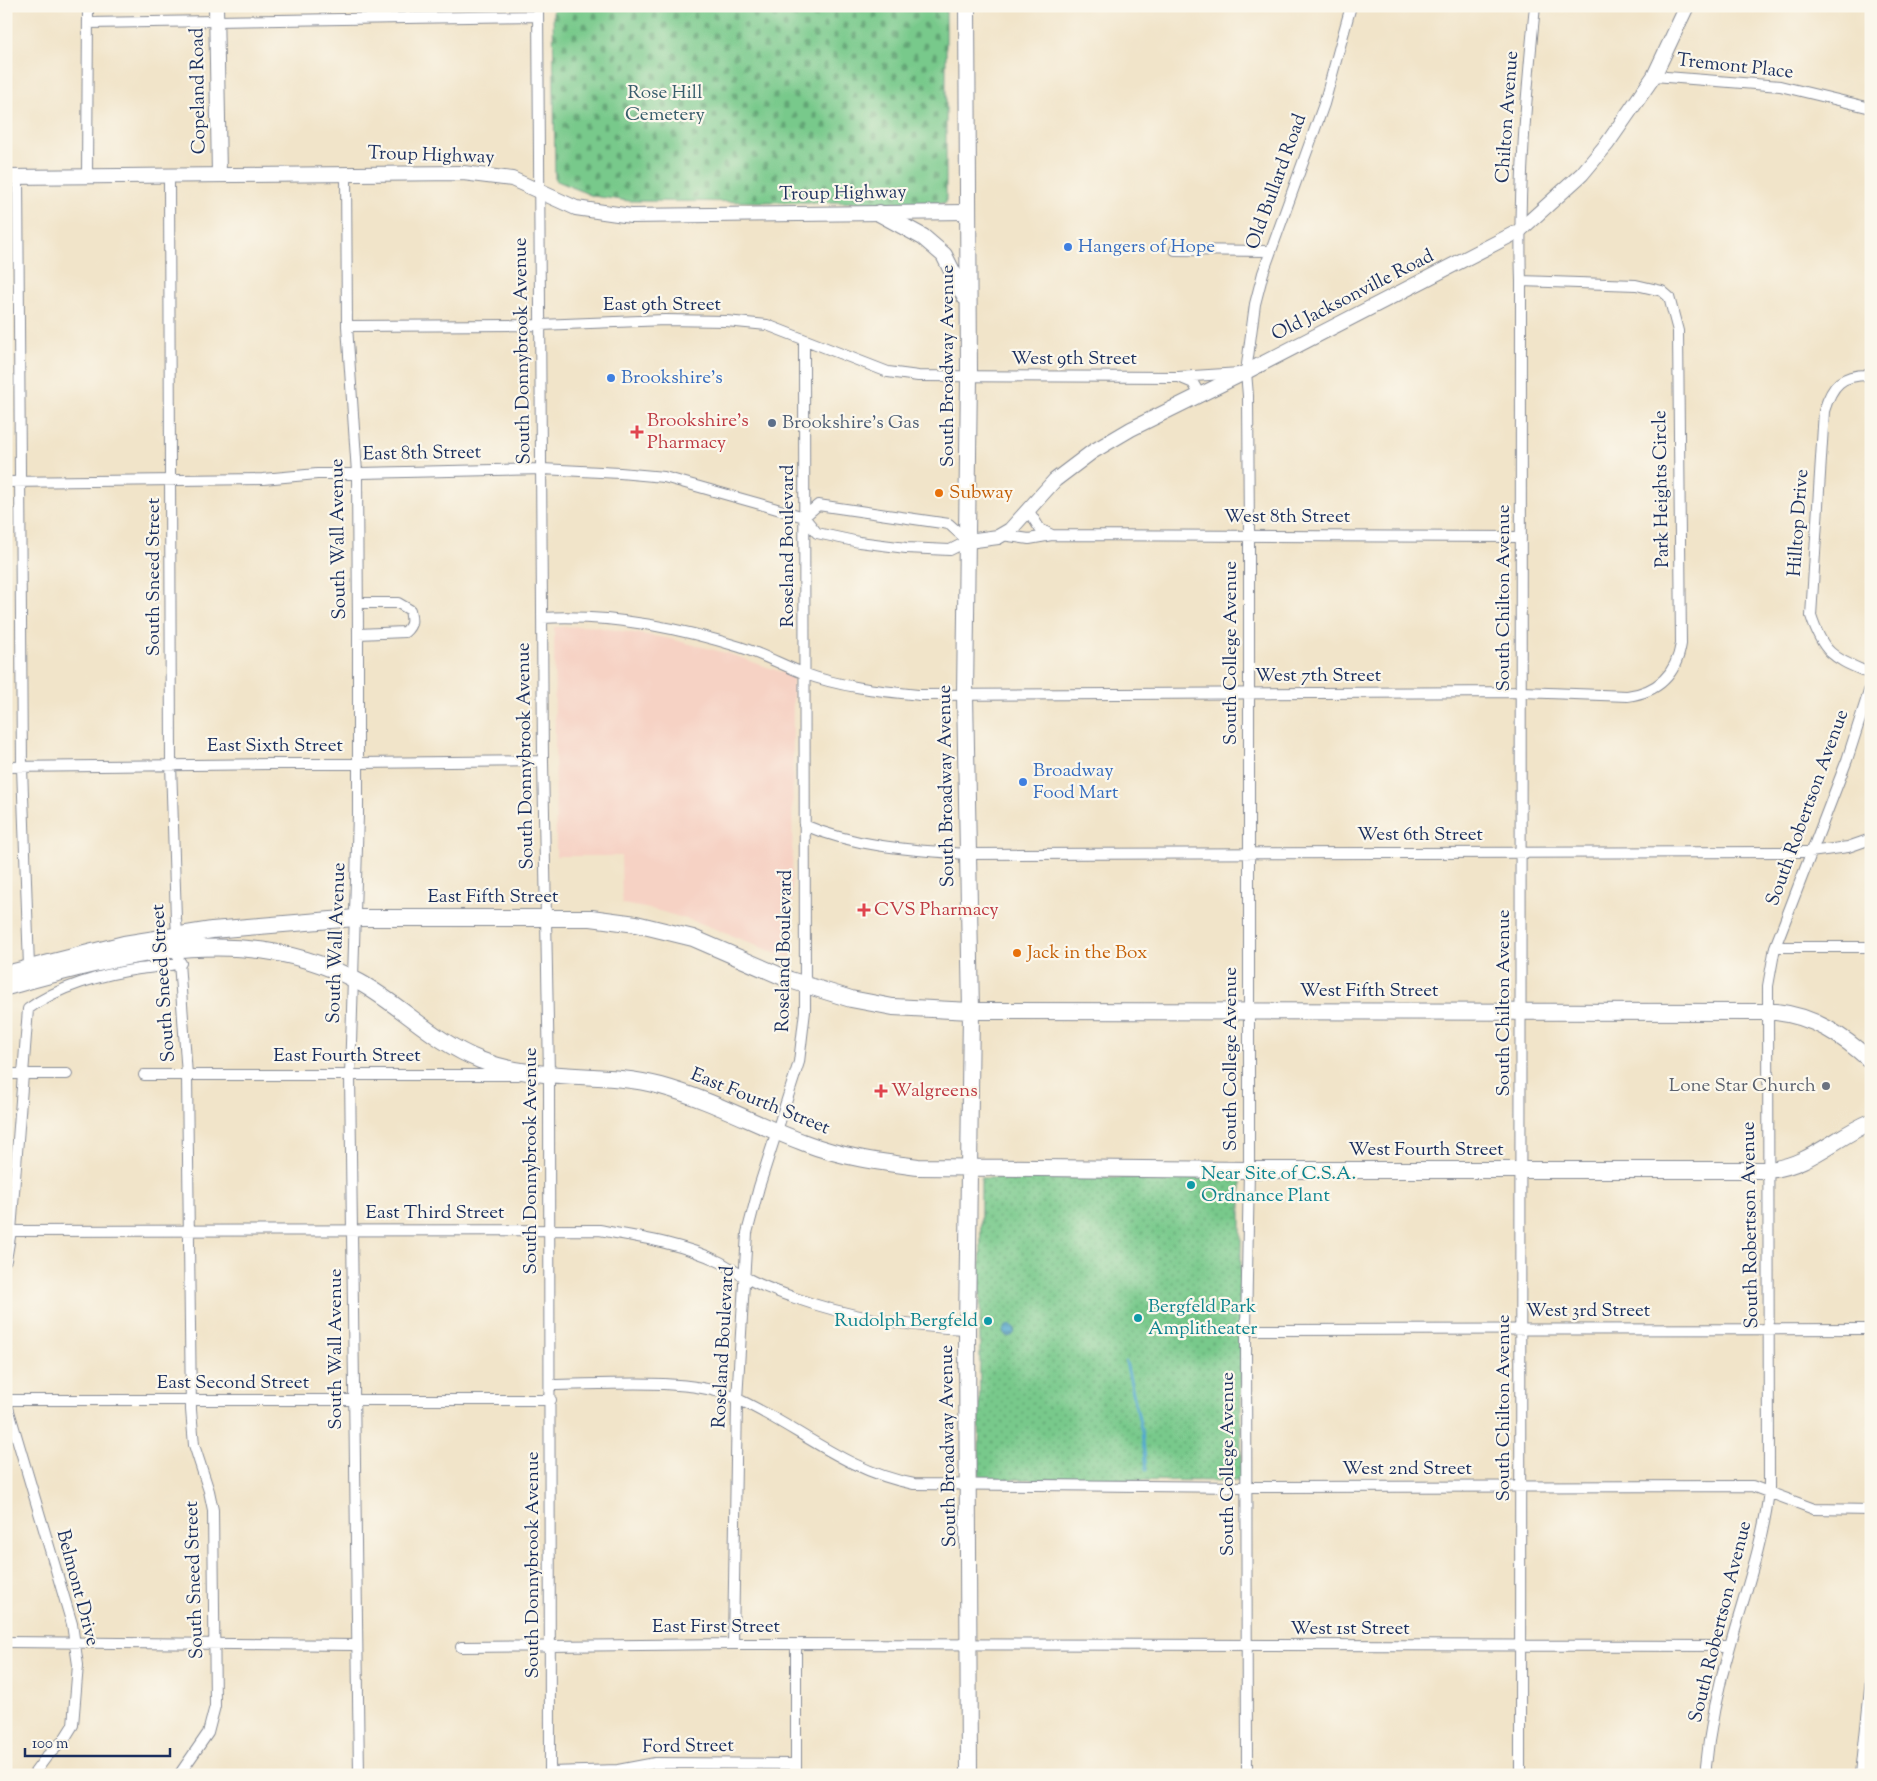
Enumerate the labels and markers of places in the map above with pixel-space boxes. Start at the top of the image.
place label: Hangers of Hope [1078,234,1215,261]
marker: Hangers of Hope [1062,241,1074,253]
place label: Brookshire's [621,365,723,392]
marker: Brookshire's [605,372,617,384]
place label: Brookshire's Pharmacy [647,408,749,457]
place label: Brookshire's Gas [782,410,919,437]
marker: Brookshire's Gas [766,417,778,429]
marker: Brookshire's Pharmacy [631,426,643,438]
place label: Subway [949,480,1014,507]
marker: Subway [933,487,945,499]
place label: Broadway Food Mart [1033,758,1119,807]
marker: Broadway Food Mart [1017,776,1029,788]
place label: CVS Pharmacy [874,897,999,924]
marker: CVS Pharmacy [858,904,870,916]
place label: Jack in the Box [1026,940,1148,967]
marker: Jack in the Box [1011,947,1023,959]
place label: Lone Star Church [1669,1073,1816,1100]
place label: Walgreens [891,1078,978,1105]
marker: Lone Star Church [1820,1080,1832,1092]
marker: Walgreens [875,1085,887,1097]
place label: Near Site of C.S.A. Ordnance Plant [1201,1161,1356,1210]
marker: Near Site of C.S.A. Ordnance Plant [1185,1179,1197,1191]
place label: Bergfeld Park Amplitheater [1148,1294,1257,1343]
place label: Rudolph Bergfeld [834,1308,978,1335]
marker: Bergfeld Park Amplitheater [1132,1312,1144,1324]
marker: Rudolph Bergfeld [982,1315,994,1327]

